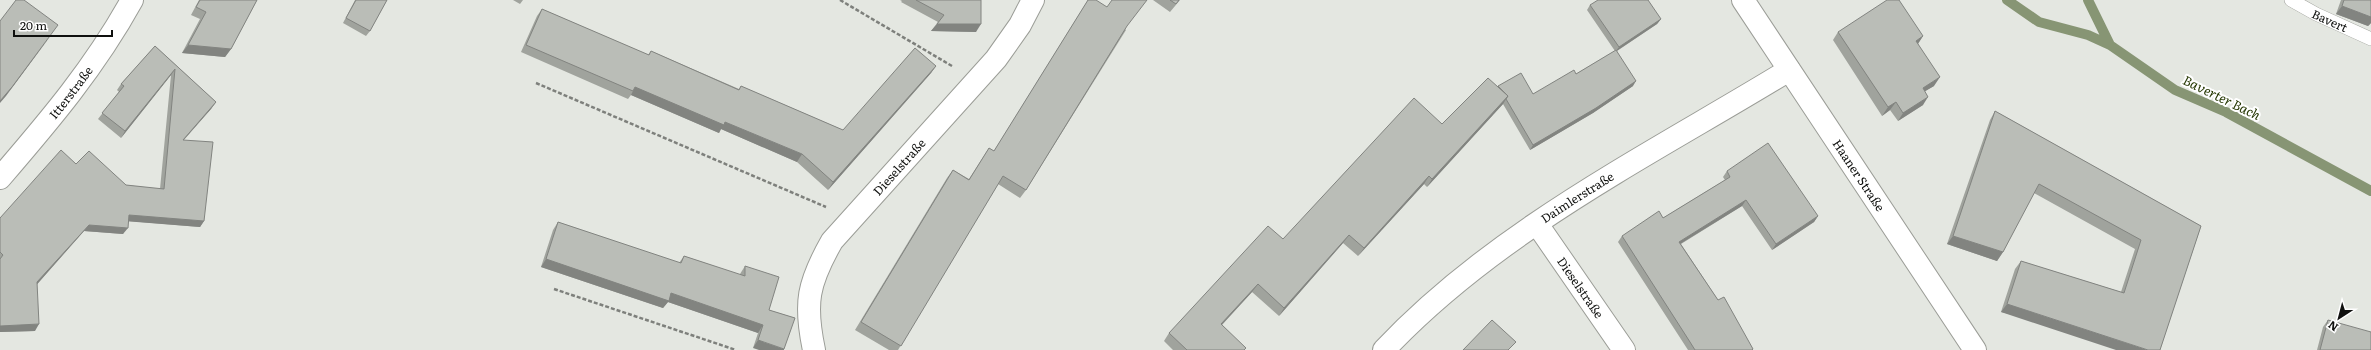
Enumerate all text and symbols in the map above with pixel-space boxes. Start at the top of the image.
street label: Bavert [2309,4,2351,36]
scale bar [14,12,112,38]
text: 20 m [20,16,47,34]
street label: Itterstraße [44,62,97,123]
water label: Baverter Bach [2180,70,2264,124]
street label: Dieselstraße [868,134,929,199]
street label: Haaner Straße [1829,135,1890,215]
street label: Daimlerstraße [1537,167,1617,227]
street label: Dieselstraße [1553,253,1608,322]
north arrow [2319,298,2359,338]
text: N [2324,318,2341,336]

